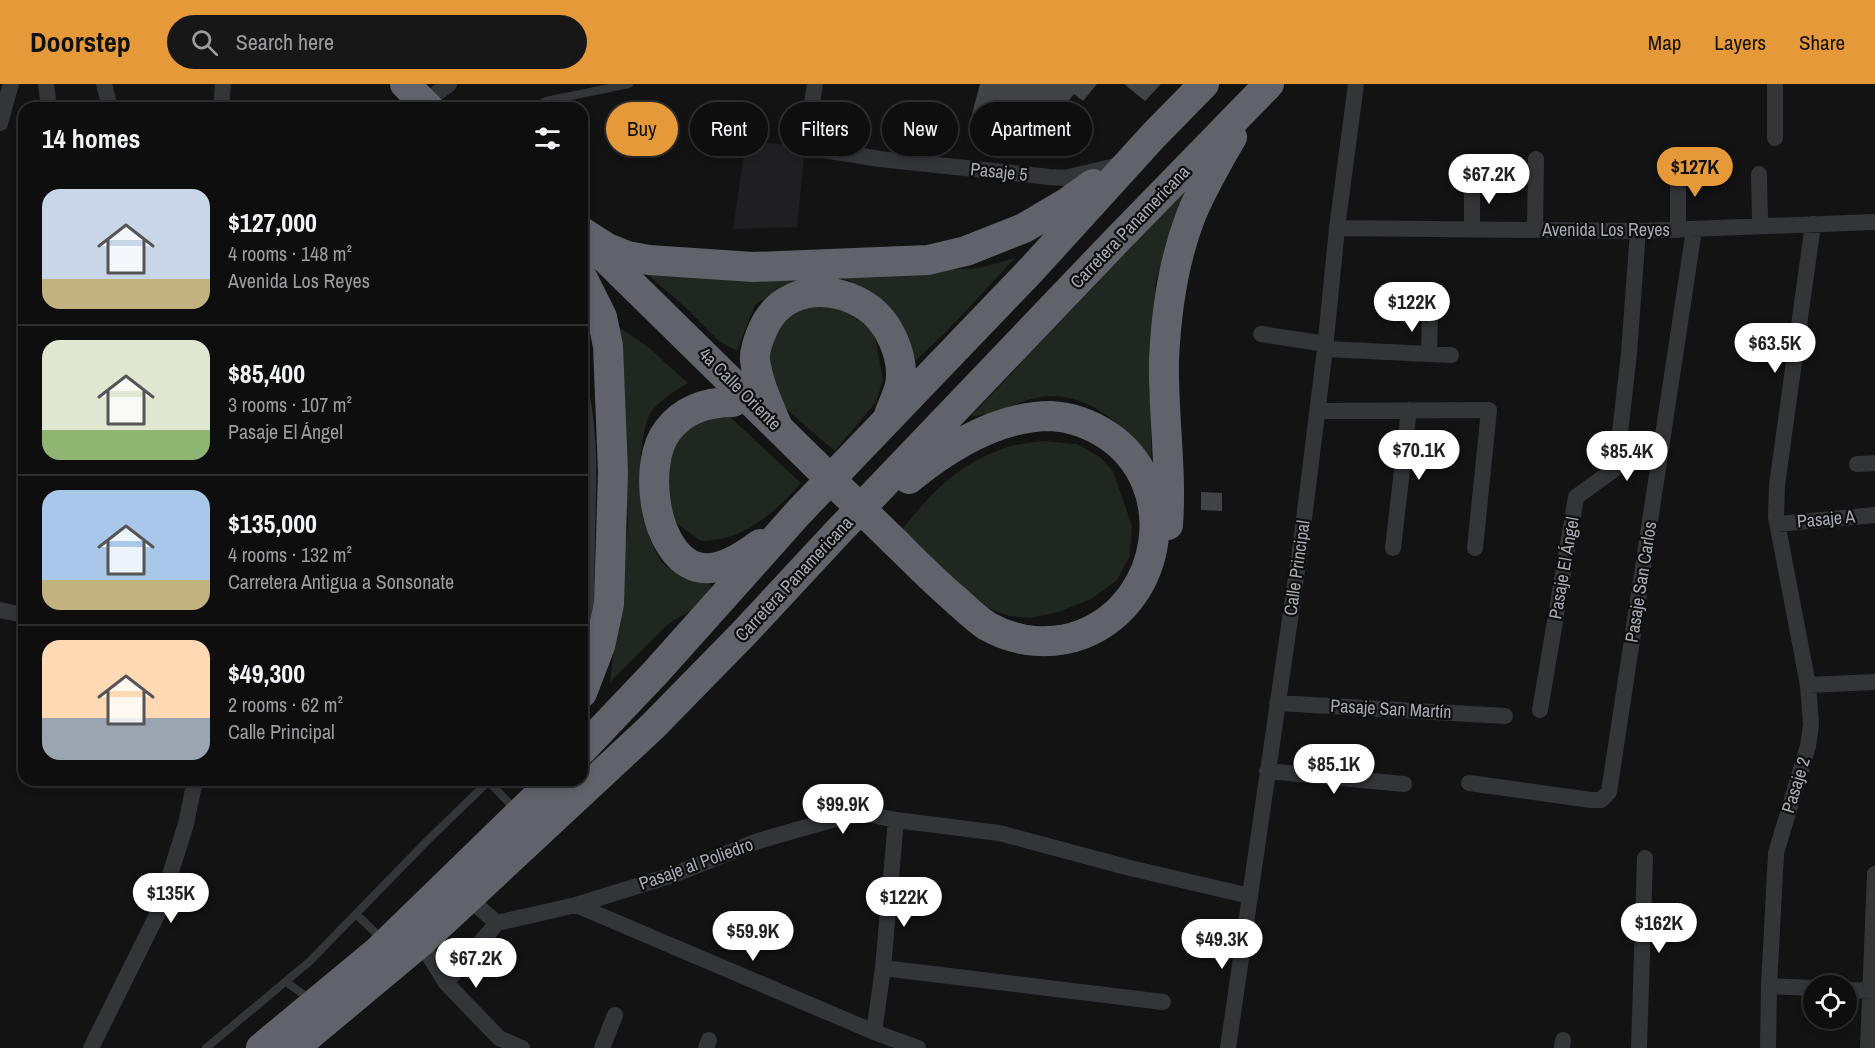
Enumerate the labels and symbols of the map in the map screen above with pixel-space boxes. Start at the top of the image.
pin: $127K [1653,147,1737,198]
pin: $67.2K [1440,154,1538,205]
street label: Pasaje 5 [969,156,1029,187]
street label: Carretera Panamericana [1064,160,1195,294]
street label: Avenida Los Reyes [1541,217,1670,242]
pin: $122K [1370,282,1454,333]
pin: $63.5K [1726,323,1824,374]
street label: 4a Calle Oriente [694,342,787,435]
pin: $70.1K [1370,430,1468,481]
pin: $85.4K [1578,431,1676,482]
street label: Pasaje A [1796,503,1856,533]
street label: Carretera Panamericana [729,511,858,647]
street label: Pasaje El Ángel [1542,515,1585,621]
street label: Calle Principal [1277,519,1316,617]
street label: Pasaje San Carlos [1619,520,1662,644]
street label: Pasaje San Martín [1330,693,1452,724]
pin: $85.1K [1285,744,1383,795]
street label: Pasaje 2 [1775,754,1816,816]
pin: $99.9K [794,784,892,835]
street label: Pasaje al Poliedro [635,831,756,896]
pin: $135K [129,873,213,924]
pin: $122K [862,877,946,928]
pin: $162K [1617,903,1701,954]
pin: $59.9K [704,911,802,962]
pin: $49.3K [1173,919,1271,970]
pin: $67.2K [427,938,525,989]

